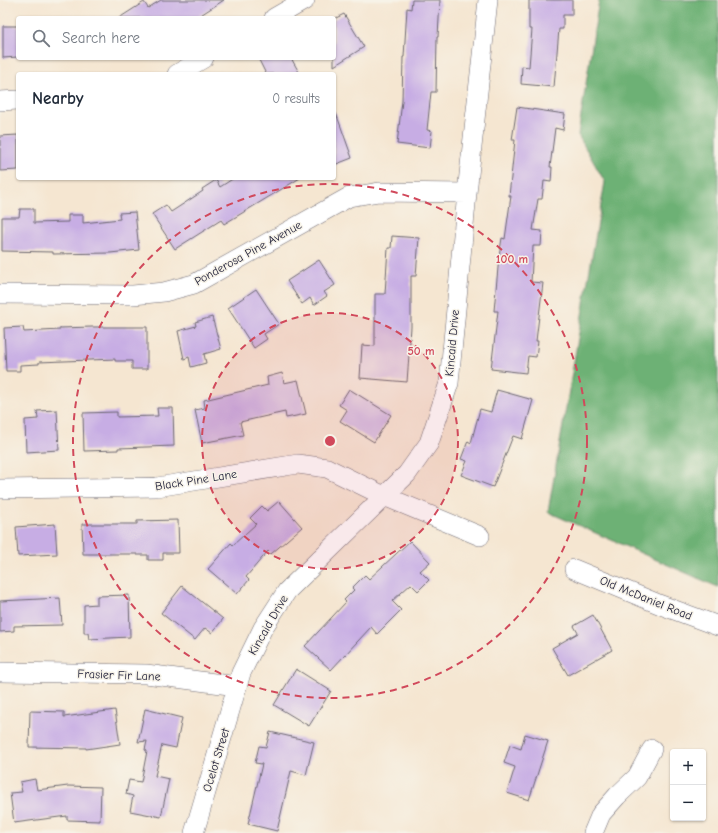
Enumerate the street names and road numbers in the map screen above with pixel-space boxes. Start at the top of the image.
street label: Ponderosa Pine Avenue [192,218,304,288]
street label: Kincaid Drive [442,309,462,377]
street label: Black Pine Lane [154,467,238,493]
street label: Old McDaniel Road [598,573,694,623]
street label: Kincaid Drive [245,592,291,658]
street label: Frasier Fir Lane [77,667,161,683]
street label: Ocelot Street [200,726,232,794]

